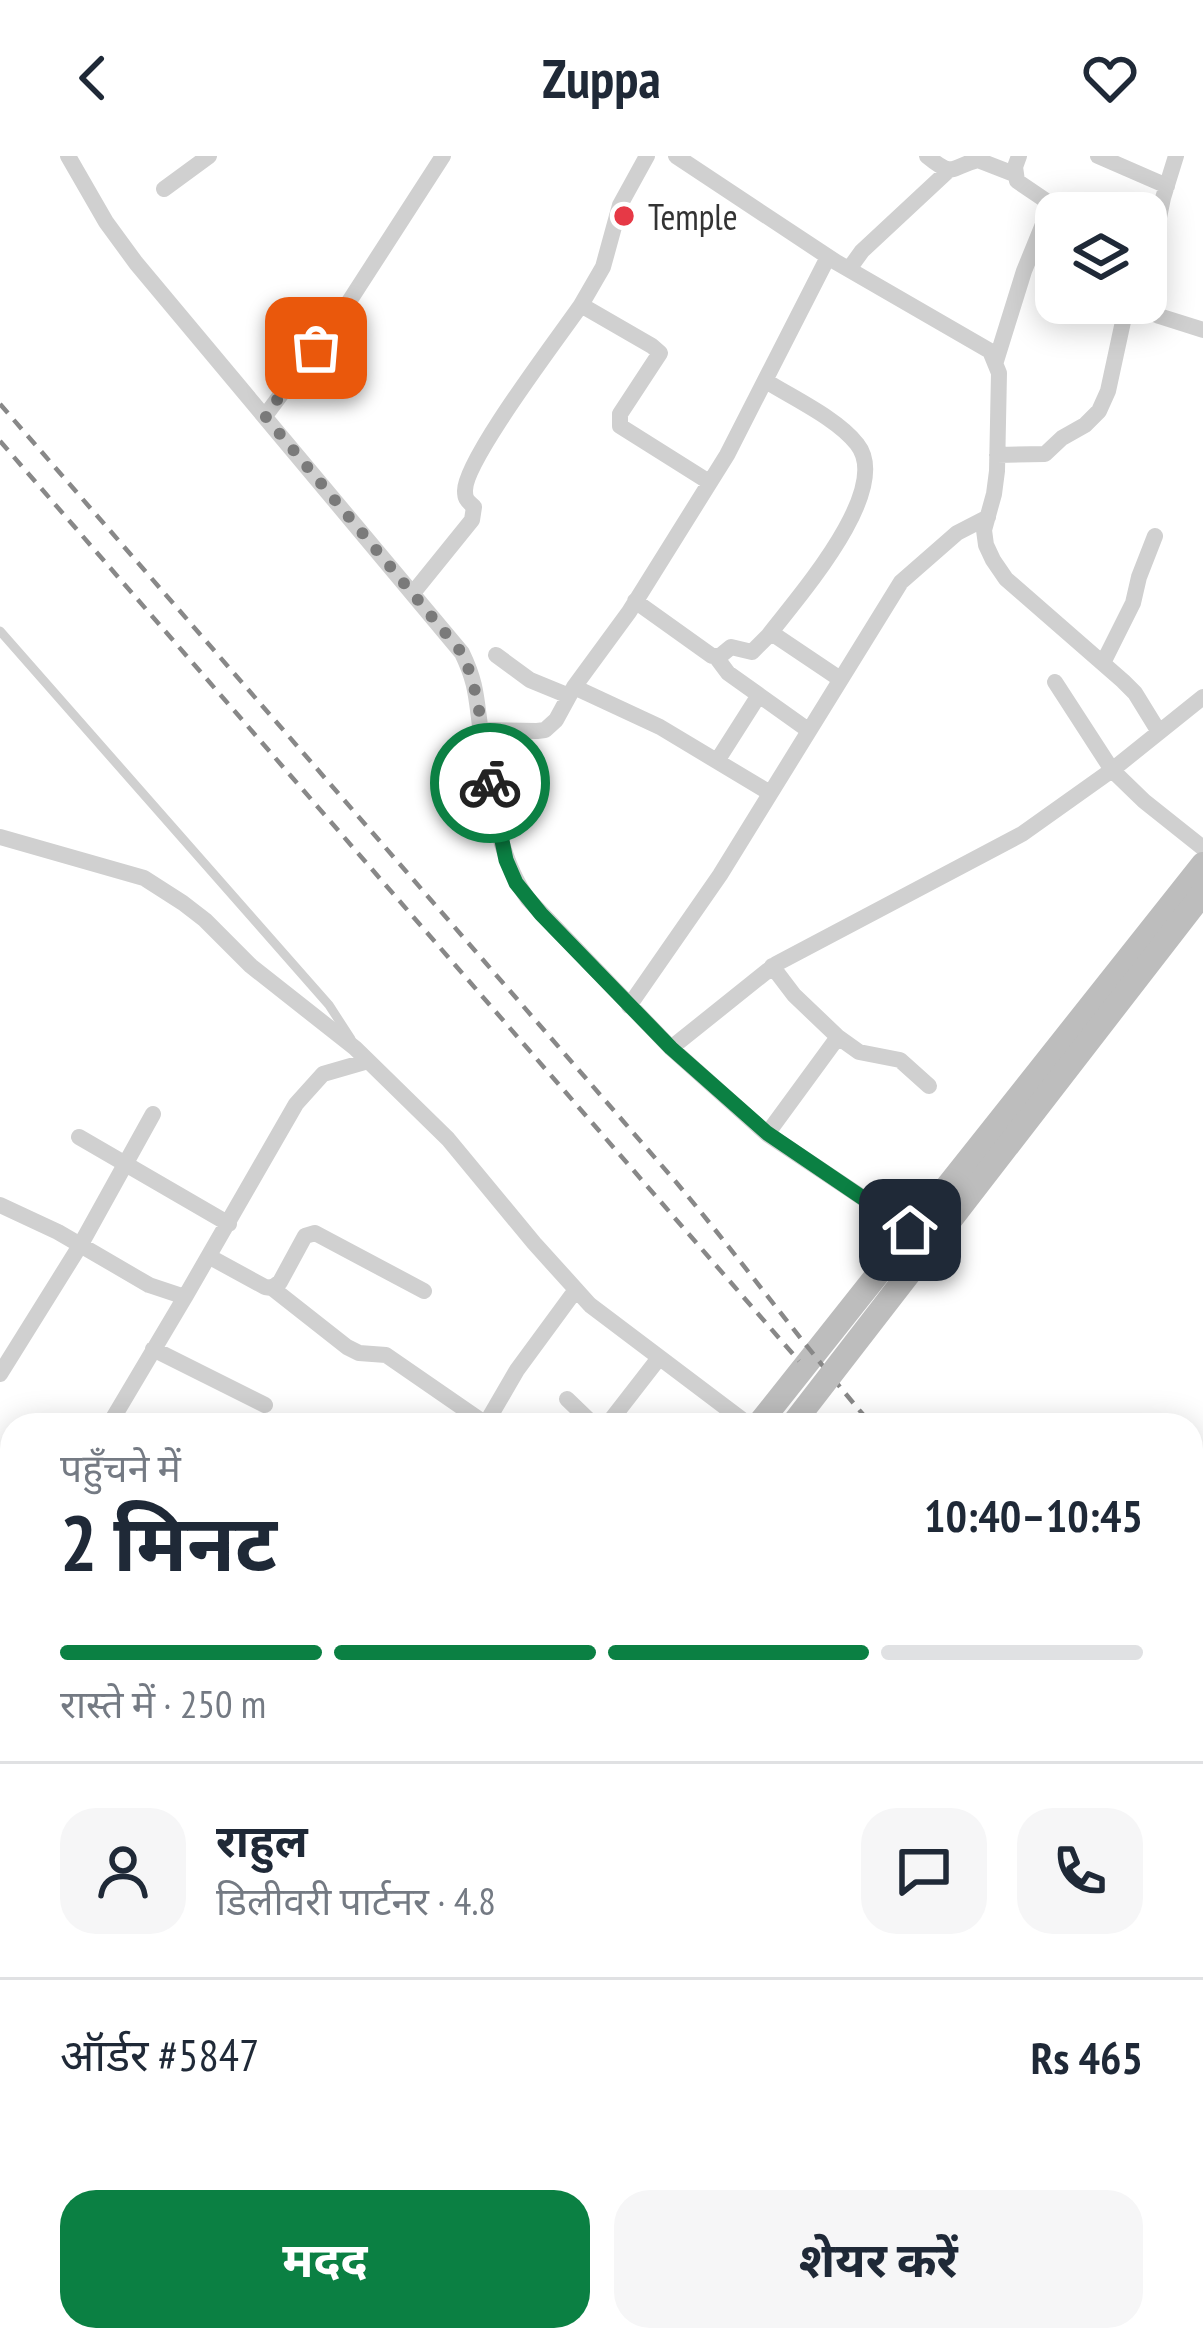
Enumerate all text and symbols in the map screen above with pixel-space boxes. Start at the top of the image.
text: Zuppa [542,43,661,113]
icon: back [60,45,126,111]
icon: heart [1077,45,1143,111]
map controls [1035,192,1167,324]
button: layers [1035,192,1167,324]
place label: Temple [648,193,738,240]
marker: Temple [611,203,637,229]
pin [265,297,367,399]
icon: bag [283,315,349,381]
courier [430,723,550,843]
icon: bike [457,750,523,816]
pin [859,1179,961,1281]
icon: home [877,1197,943,1263]
text: पहुँचने में [60,1442,181,1493]
text: 10:40–10:45 [924,1486,1143,1544]
text: 2 मिनट [60,1492,277,1593]
text: रास्ते में · 250 m [60,1678,266,1729]
button: person [60,1808,186,1934]
button: chat [861,1808,987,1934]
button: phone [1017,1808,1143,1934]
text: राहुल [216,1811,308,1869]
text: डिलीवरी पार्टनर · 4.8 [216,1875,496,1926]
text: ऑर्डर #5847 [60,2025,259,2083]
text: Rs 465 [1031,2028,1143,2086]
button: मदद [60,2190,590,2328]
button: शेयर करें [614,2190,1143,2328]

